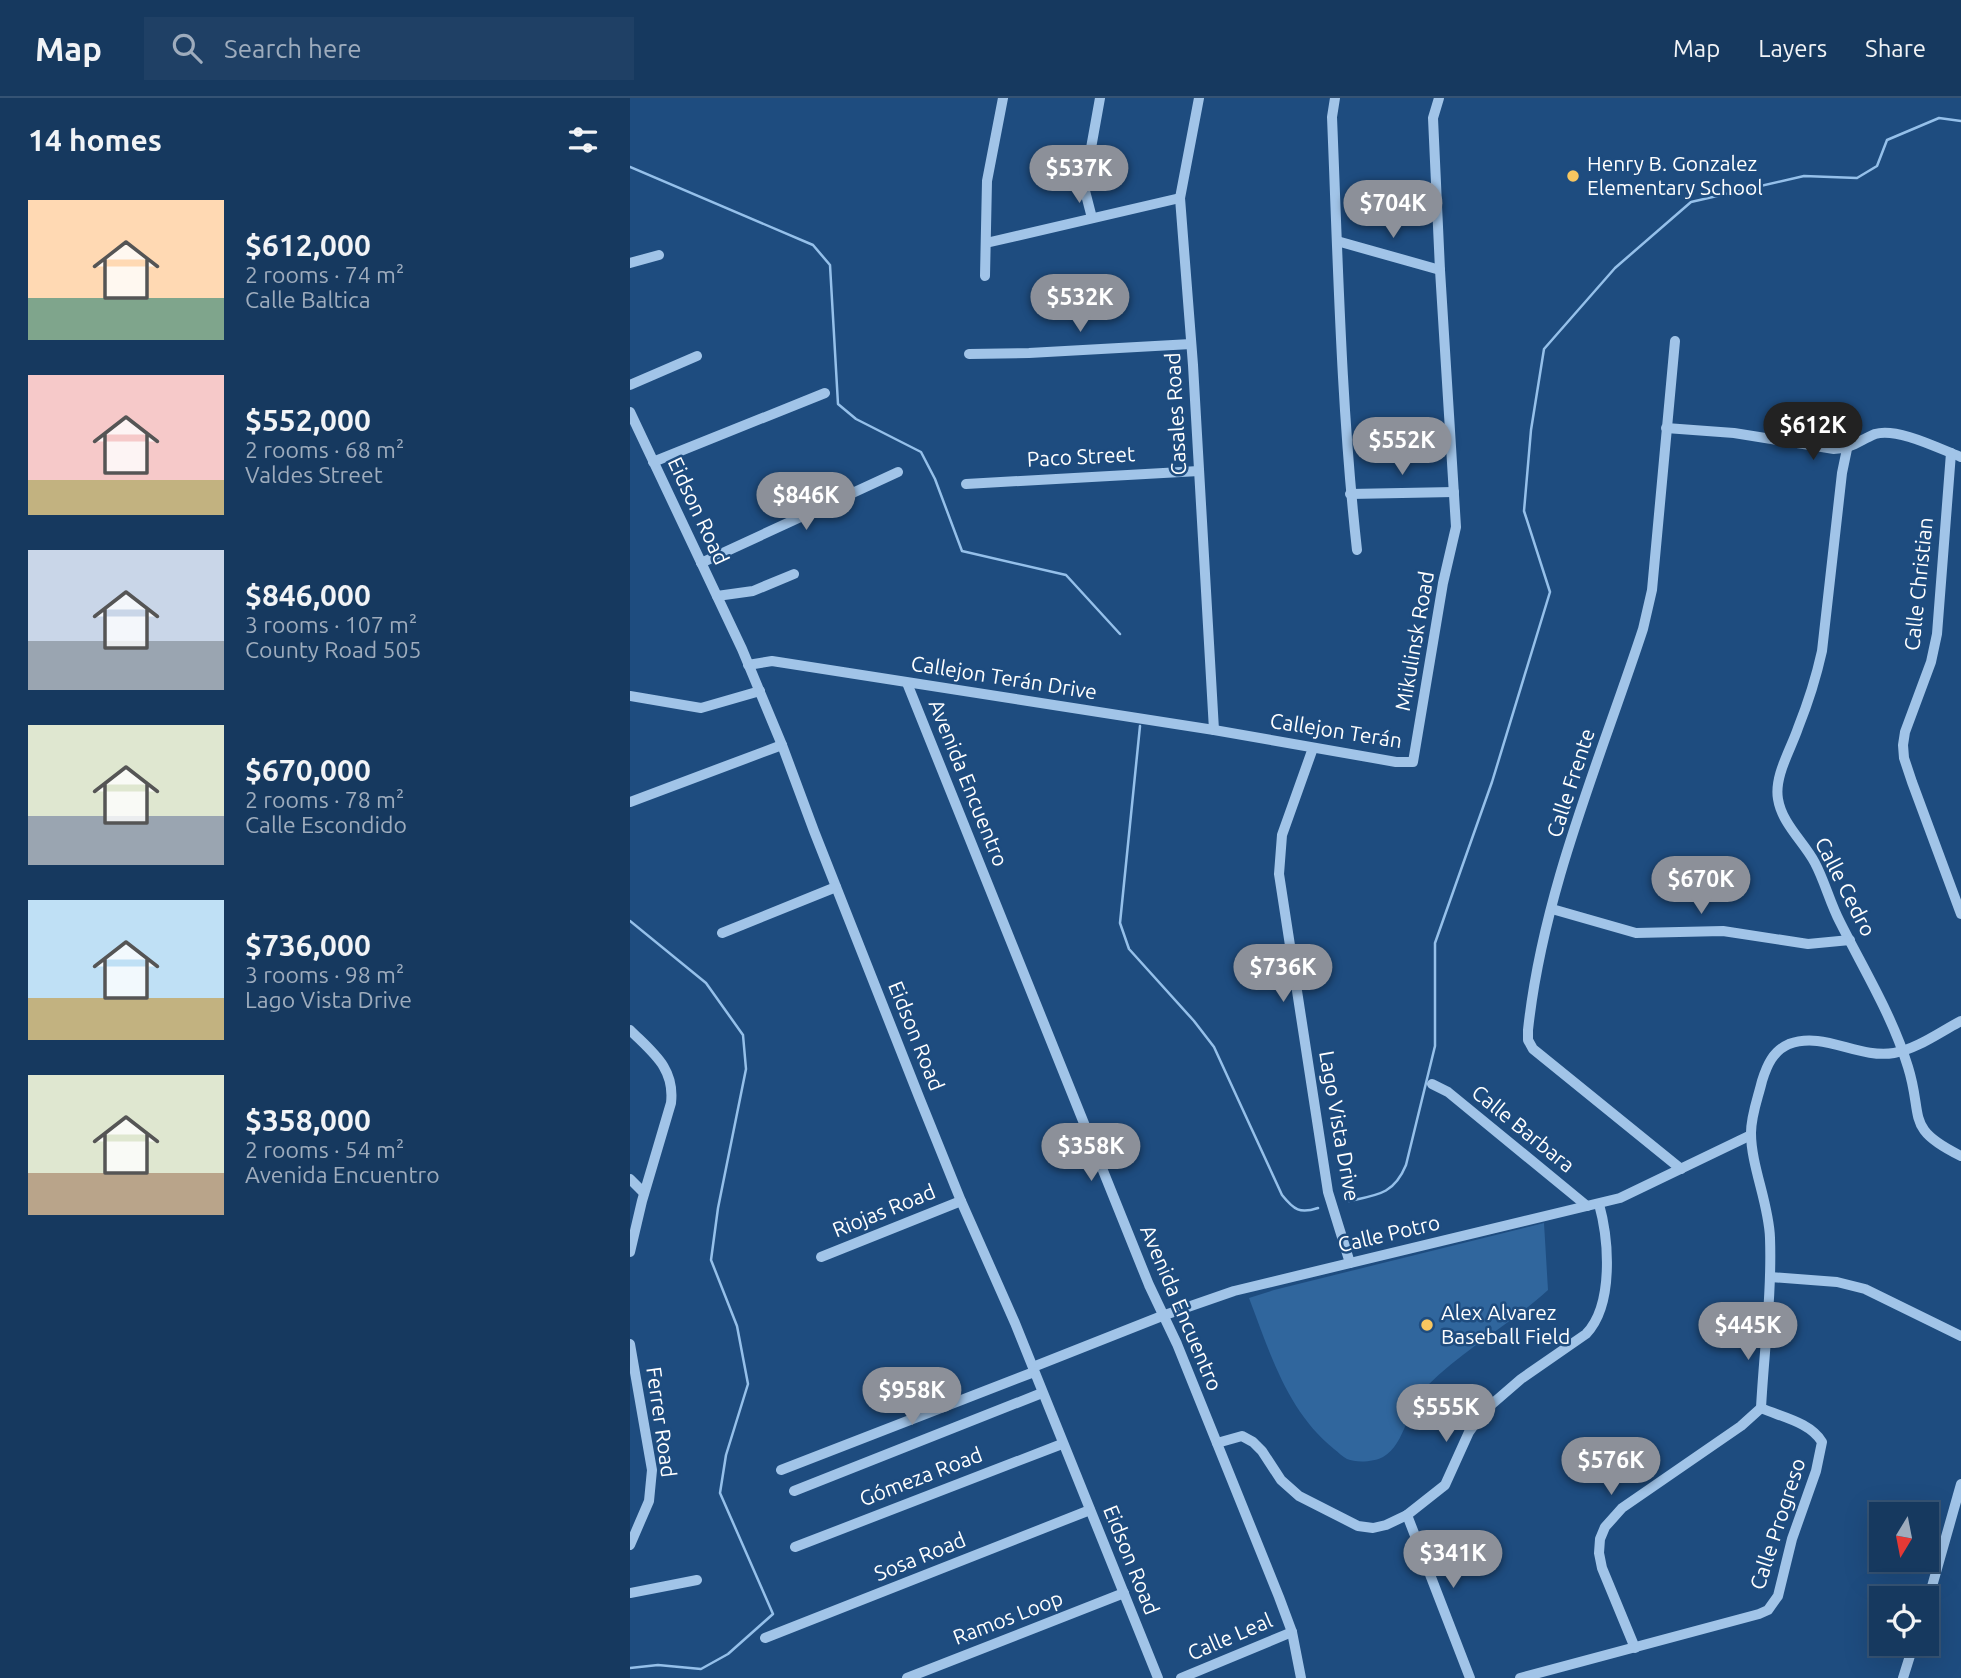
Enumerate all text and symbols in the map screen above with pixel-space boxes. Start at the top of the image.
search box [144,17,634,80]
icon: search [168,29,206,67]
text: Map [35,30,102,67]
text: Search here [224,34,362,63]
text: Map [1673,35,1720,62]
text: Layers [1758,35,1827,62]
text: Share [1865,35,1926,62]
icon: filters [564,121,602,159]
text: 14 homes [28,123,162,157]
pin: $537K [1030,146,1128,205]
place label: Henry B. Gonzalez Elementary School [1587,151,1763,199]
text: $537K [1045,155,1113,180]
marker: Henry B. Gonzalez Elementary School [1565,168,1581,184]
pin: $704K [1344,180,1442,240]
text: $704K [1359,190,1427,215]
icon: home [84,228,168,312]
text: $612,000 [245,228,371,262]
text: 2 rooms · 74 m² [245,262,404,287]
pin: $532K [1031,274,1129,334]
text: $532K [1046,284,1114,309]
text: Calle Baltica [245,287,371,312]
street label: Casales Road [1160,352,1190,476]
pin: $612K [1764,402,1862,462]
icon: home [84,403,168,487]
text: $552,000 [245,403,371,437]
text: $612K [1779,412,1847,437]
pin: $552K [1353,418,1451,477]
text: $552K [1368,427,1436,452]
text: 2 rooms · 68 m² [245,437,404,462]
street label: Paco Street [1026,441,1136,471]
street label: Eidson Road [664,453,734,568]
text: Valdes Street [245,462,383,487]
pin: $846K [757,472,855,532]
text: $846K [772,482,840,507]
street label: Calle Christian [1899,516,1937,652]
street label: Mikulinsk Road [1390,569,1438,713]
icon: home [84,578,168,662]
text: $846,000 [245,578,371,612]
text: 3 rooms · 107 m² [245,612,417,637]
text: County Road 505 [245,637,421,662]
street label: Callejon Terán Drive [909,650,1099,704]
street label: Avenida Encuentro [925,696,1013,870]
street label: Callejon Terán [1268,708,1404,752]
street label: Calle Frente [1541,725,1599,840]
icon: home [84,753,168,837]
text: $670,000 [245,753,371,787]
text: 2 rooms · 78 m² [245,787,404,812]
text: Calle Escondido [245,812,407,837]
street label: Calle Cedro [1811,833,1881,940]
pin: $670K [1652,856,1750,916]
text: $670K [1667,866,1735,891]
icon: home [84,928,168,1012]
text: $736,000 [245,928,371,962]
pin: $736K [1234,944,1332,1004]
text: $736K [1249,954,1317,979]
text: 3 rooms · 98 m² [245,962,404,987]
street label: Eidson Road [884,977,950,1094]
text: Lago Vista Drive [245,987,412,1012]
street label: Lago Vista Drive [1315,1049,1365,1203]
street label: Calle Barbara [1468,1080,1580,1177]
icon: home [84,1103,168,1187]
text: $358,000 [245,1103,371,1137]
pin: $358K [1042,1124,1140,1183]
text: $358K [1057,1133,1125,1158]
text: 2 rooms · 54 m² [245,1137,404,1162]
text: Avenida Encuentro [245,1162,440,1187]
street label: Riojas Road [829,1179,939,1242]
street label: Calle Potro [1335,1210,1442,1256]
street label: Avenida Encuentro [1136,1221,1228,1394]
place label: Alex Alvarez Baseball Field [1441,1300,1570,1348]
pin: $445K [1699,1302,1797,1362]
text: $445K [1714,1312,1782,1337]
marker: Alex Alvarez Baseball Field [1419,1317,1435,1333]
street label: Ferrer Road [642,1365,682,1479]
pin: $958K [863,1368,961,1427]
text: $958K [878,1377,946,1402]
pin: $555K [1397,1384,1495,1444]
text: $555K [1412,1394,1480,1419]
pin: $576K [1562,1438,1660,1497]
street label: Gómeza Road [856,1442,985,1510]
text: $576K [1577,1447,1645,1472]
street label: Calle Progreso [1744,1455,1810,1592]
street label: Eidson Road [1099,1501,1165,1618]
north arrow [1869,1502,1939,1572]
map controls [1869,1502,1939,1656]
street label: Sosa Road [870,1527,969,1585]
pin: $341K [1404,1530,1502,1590]
text: $341K [1419,1540,1487,1565]
street label: Ramos Loop [949,1585,1066,1649]
button: locate [1869,1586,1939,1656]
street label: Calle Leal [1184,1608,1276,1665]

